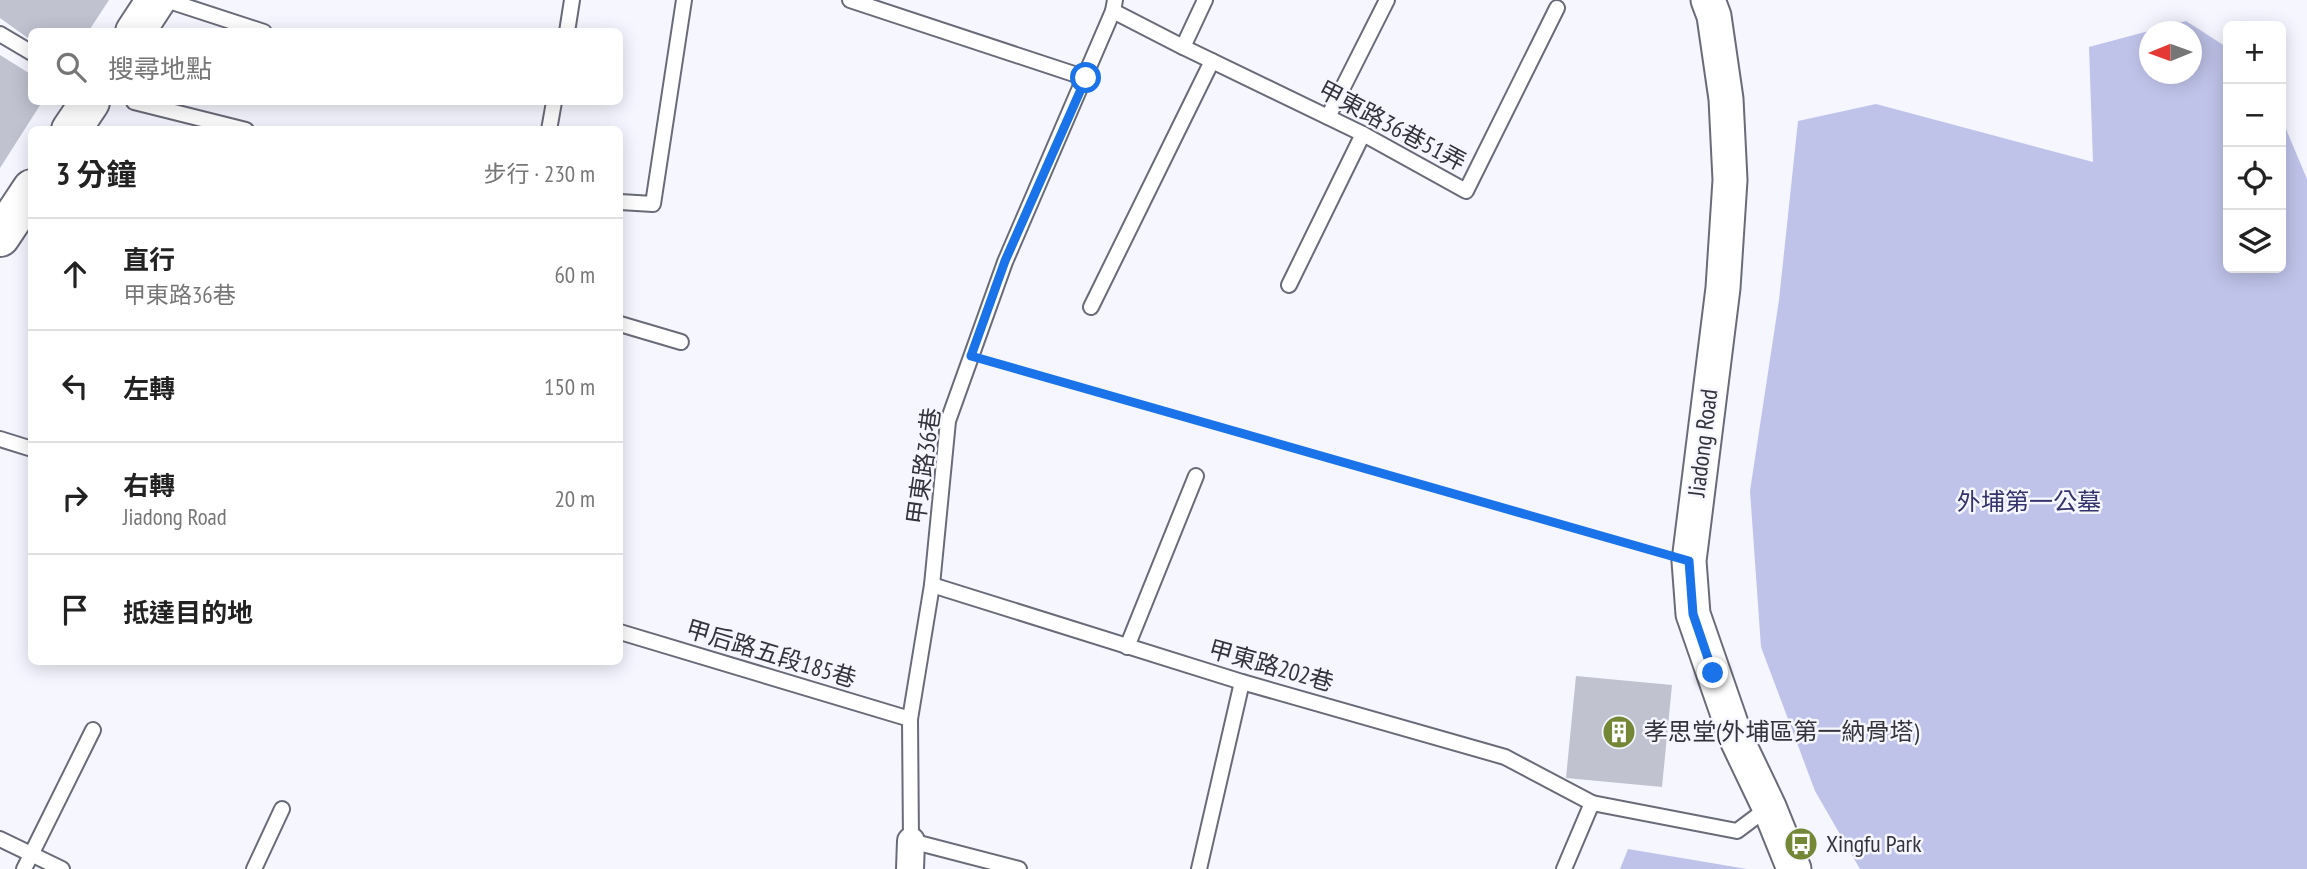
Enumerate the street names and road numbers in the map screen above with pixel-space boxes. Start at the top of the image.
street label: 甲東路36巷51弄 [1313,74,1472,178]
street label: Jiadong Road [1680,387,1724,500]
street label: 甲東路36巷 [900,406,947,526]
street label: 甲后路五段185巷 [682,613,860,694]
street label: 甲東路202巷 [1205,633,1337,698]

